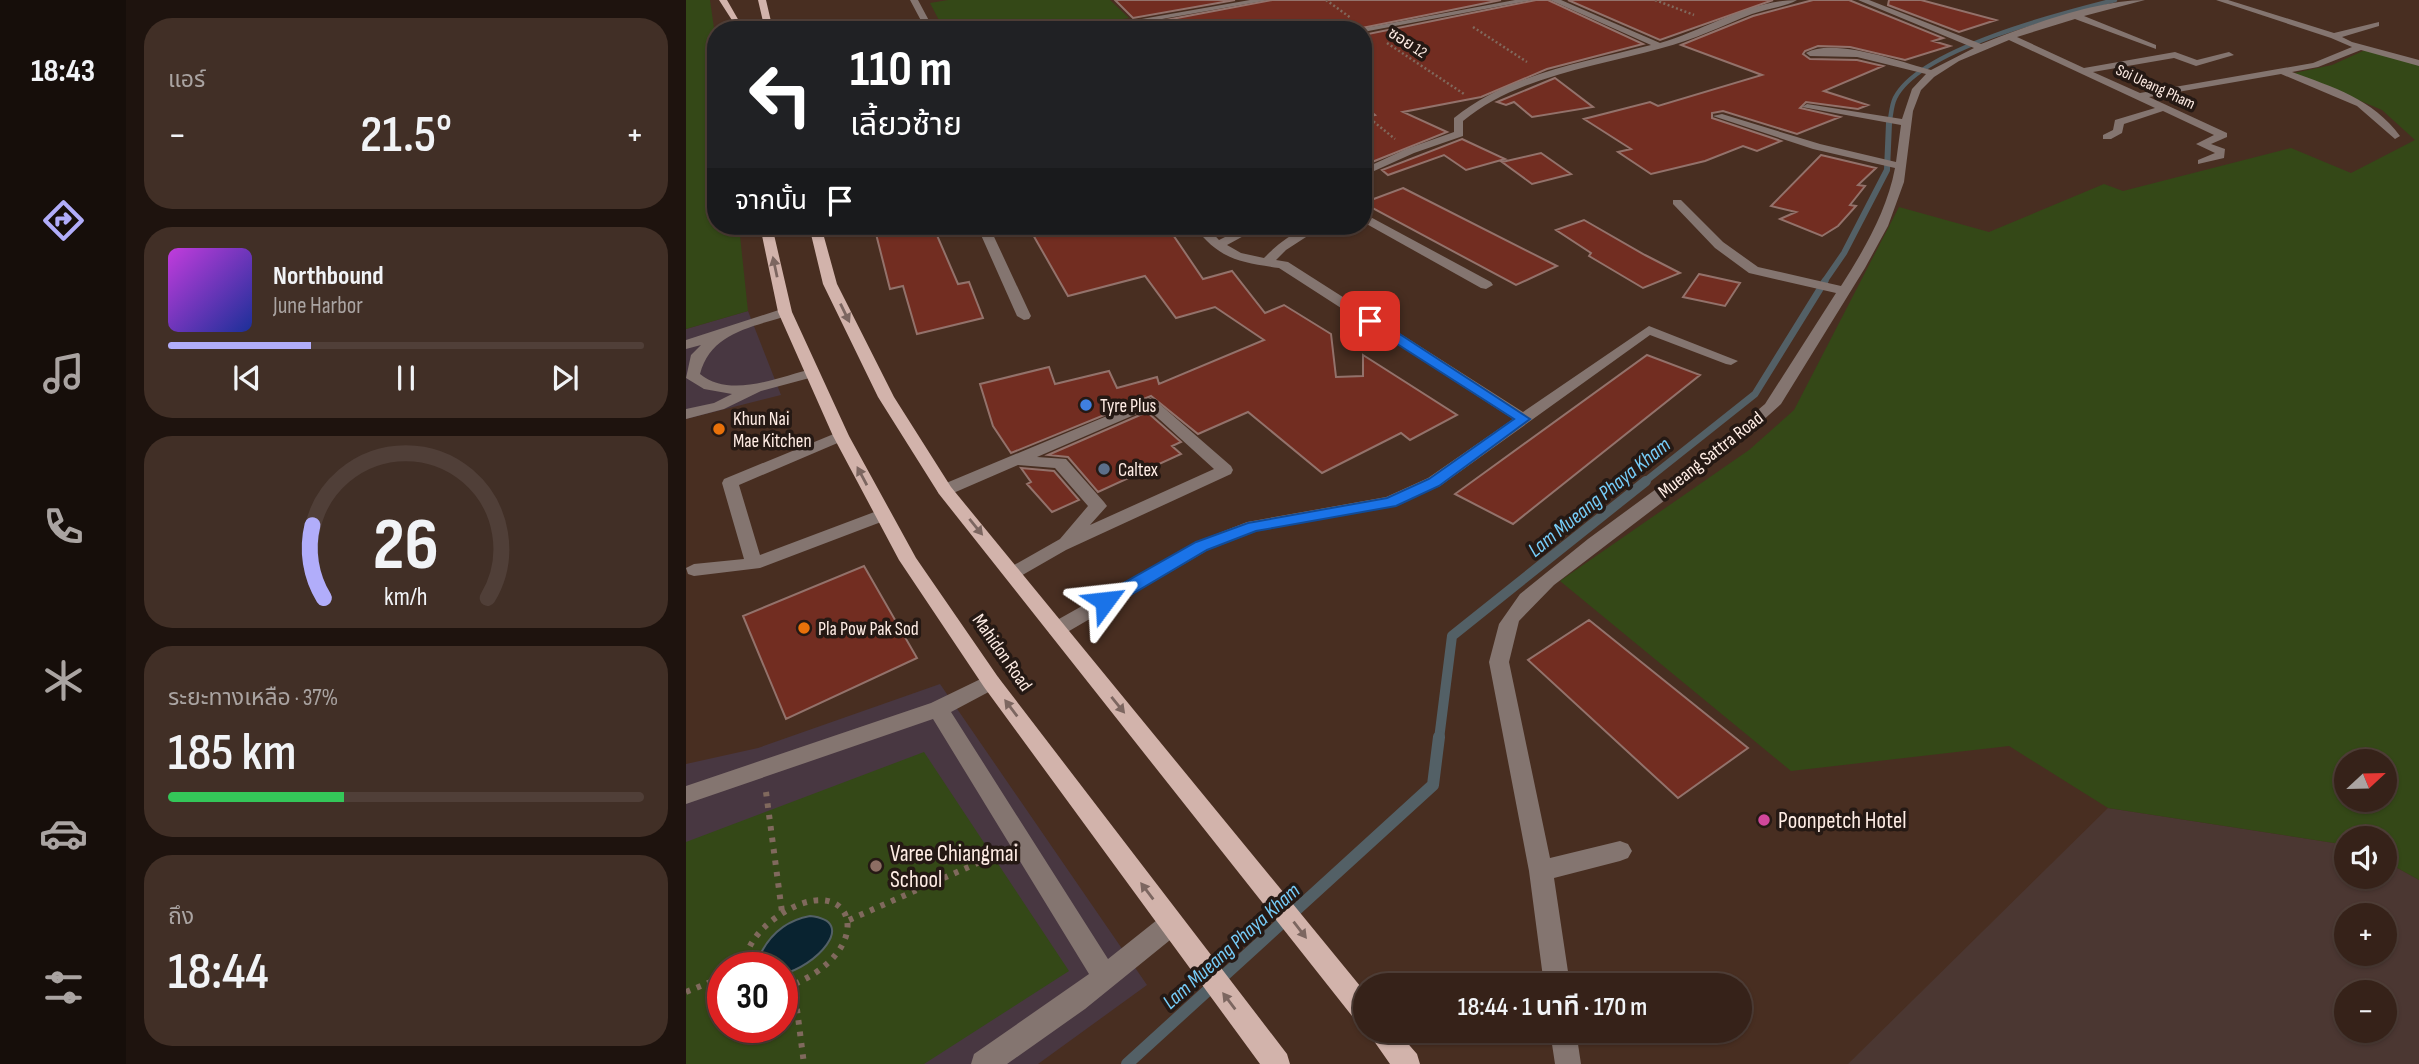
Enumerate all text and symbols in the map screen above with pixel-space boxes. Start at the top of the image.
street label: ซอย 12 [1384,24,1430,63]
text: 110 m [850,41,952,100]
icon: left [735,49,826,140]
text: 18:43 [31,52,95,91]
street label: Soi Ueang Pham [2113,61,2198,114]
text: แอร์ [168,66,205,94]
text: 21.5° [360,104,452,167]
text: เลี้ยวซ้าย [850,106,962,145]
text: − [168,113,187,158]
text: + [625,113,644,158]
icon: arrive [821,182,859,220]
text: จากนั้น [735,186,807,217]
icon: directions [39,196,88,245]
one-way arrow [769,256,780,278]
text: Northbound [273,261,384,292]
pin [1340,291,1400,351]
text: June Harbor [273,292,363,320]
icon: arrive [1351,302,1389,340]
one-way arrow [839,303,850,323]
icon: music [39,349,88,398]
icon: previous [228,359,266,397]
icon: pause [387,359,425,397]
icon: next [546,359,584,397]
place label: Tyre Plus [1100,395,1157,418]
marker: Tyre Plus [1078,397,1094,413]
street label: Mueang Sattra Road [1654,407,1768,503]
place label: Khun Nai Mae Kitchen [733,408,812,453]
marker: Khun Nai Mae Kitchen [711,421,727,437]
water label: Lam Mueang Phaya Kham [1523,432,1676,562]
place label: Caltex [1118,459,1158,482]
marker: Caltex [1096,461,1112,477]
one-way arrow [856,466,867,486]
icon: phone [39,502,88,551]
text: 26 [373,502,439,590]
one-way arrow [968,519,983,536]
position arrow [1068,564,1142,638]
text: km/h [384,582,428,613]
street label: Mahidon Road [967,610,1037,696]
place label: Pla Pow Pak Sod [818,618,919,641]
marker: Pla Pow Pak Sod [796,620,812,636]
icon: climate [39,656,88,705]
text: ระยะทางเหลือ · 37% [168,684,338,712]
one-way arrow [1111,695,1126,713]
one-way arrow [1004,699,1018,717]
text: 185 km [168,722,297,785]
north arrow [2334,749,2398,812]
map controls [2334,749,2397,1043]
place label: Poonpetch Hotel [1778,807,1906,835]
icon: car [39,809,88,858]
marker: Poonpetch Hotel [1756,812,1772,828]
button: sound [2334,826,2397,889]
place label: Varee Chiangmai School [890,840,1018,894]
marker: Varee Chiangmai School [868,858,884,874]
water label: Lam Mueang Phaya Kham [1158,878,1305,1015]
one-way arrow [1140,882,1154,900]
text: ถึง [168,903,194,931]
button: + [2334,903,2397,966]
one-way arrow [1292,921,1307,939]
text: 18:44 [168,941,269,1004]
speed limit sign: 30 [707,952,798,1043]
icon: filters [39,963,88,1012]
button: − [2334,980,2397,1043]
one-way arrow [1222,991,1236,1010]
text: 18:44 · 1 นาที · 170 m [1458,992,1647,1023]

